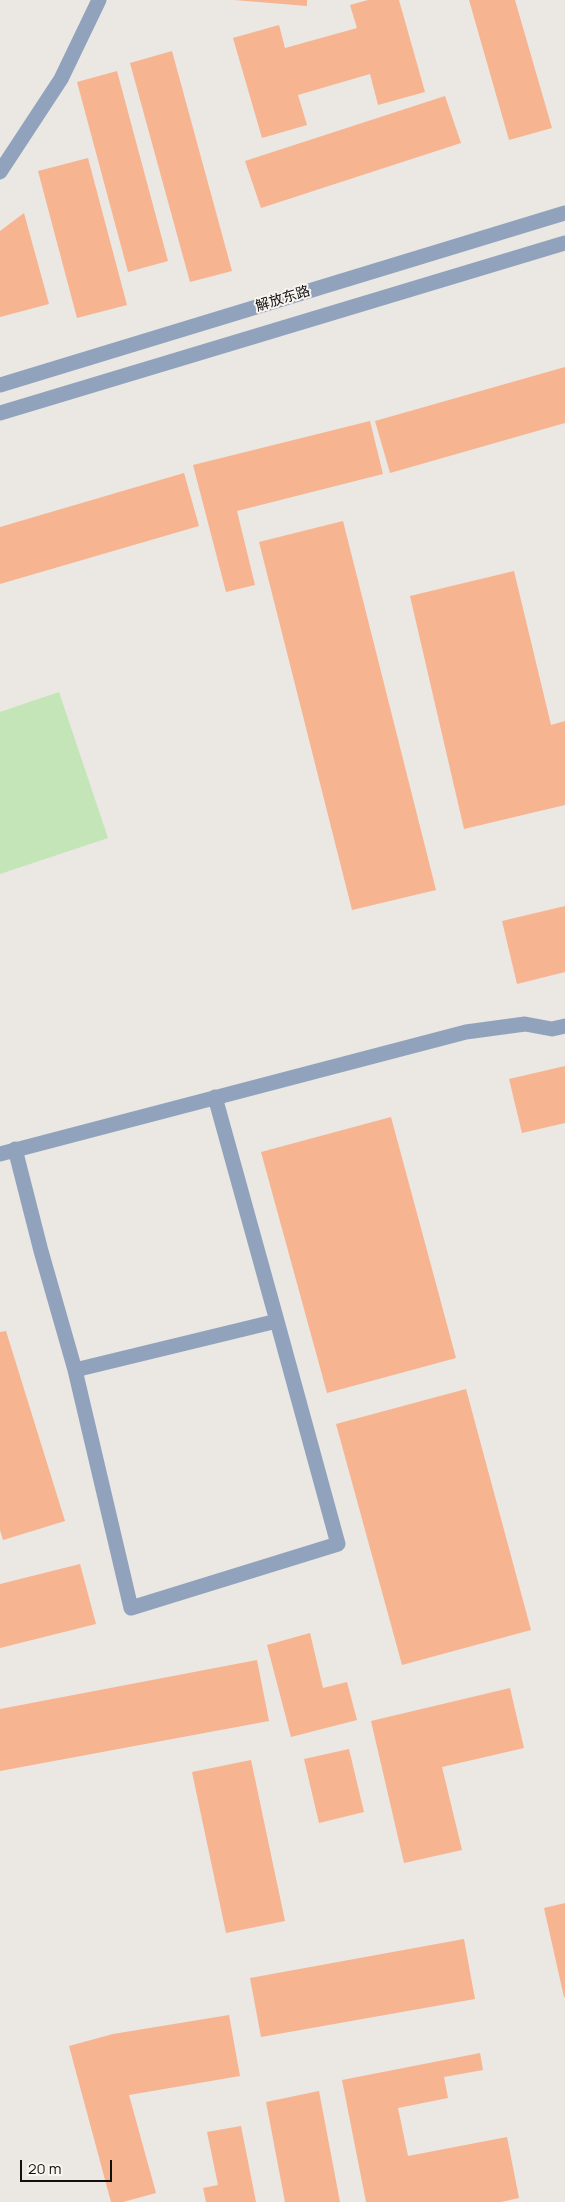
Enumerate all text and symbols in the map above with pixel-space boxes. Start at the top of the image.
street label: 解放东路 [254,283,312,315]
scale bar [22,2150,115,2182]
text: 20 m [28,2158,61,2179]

